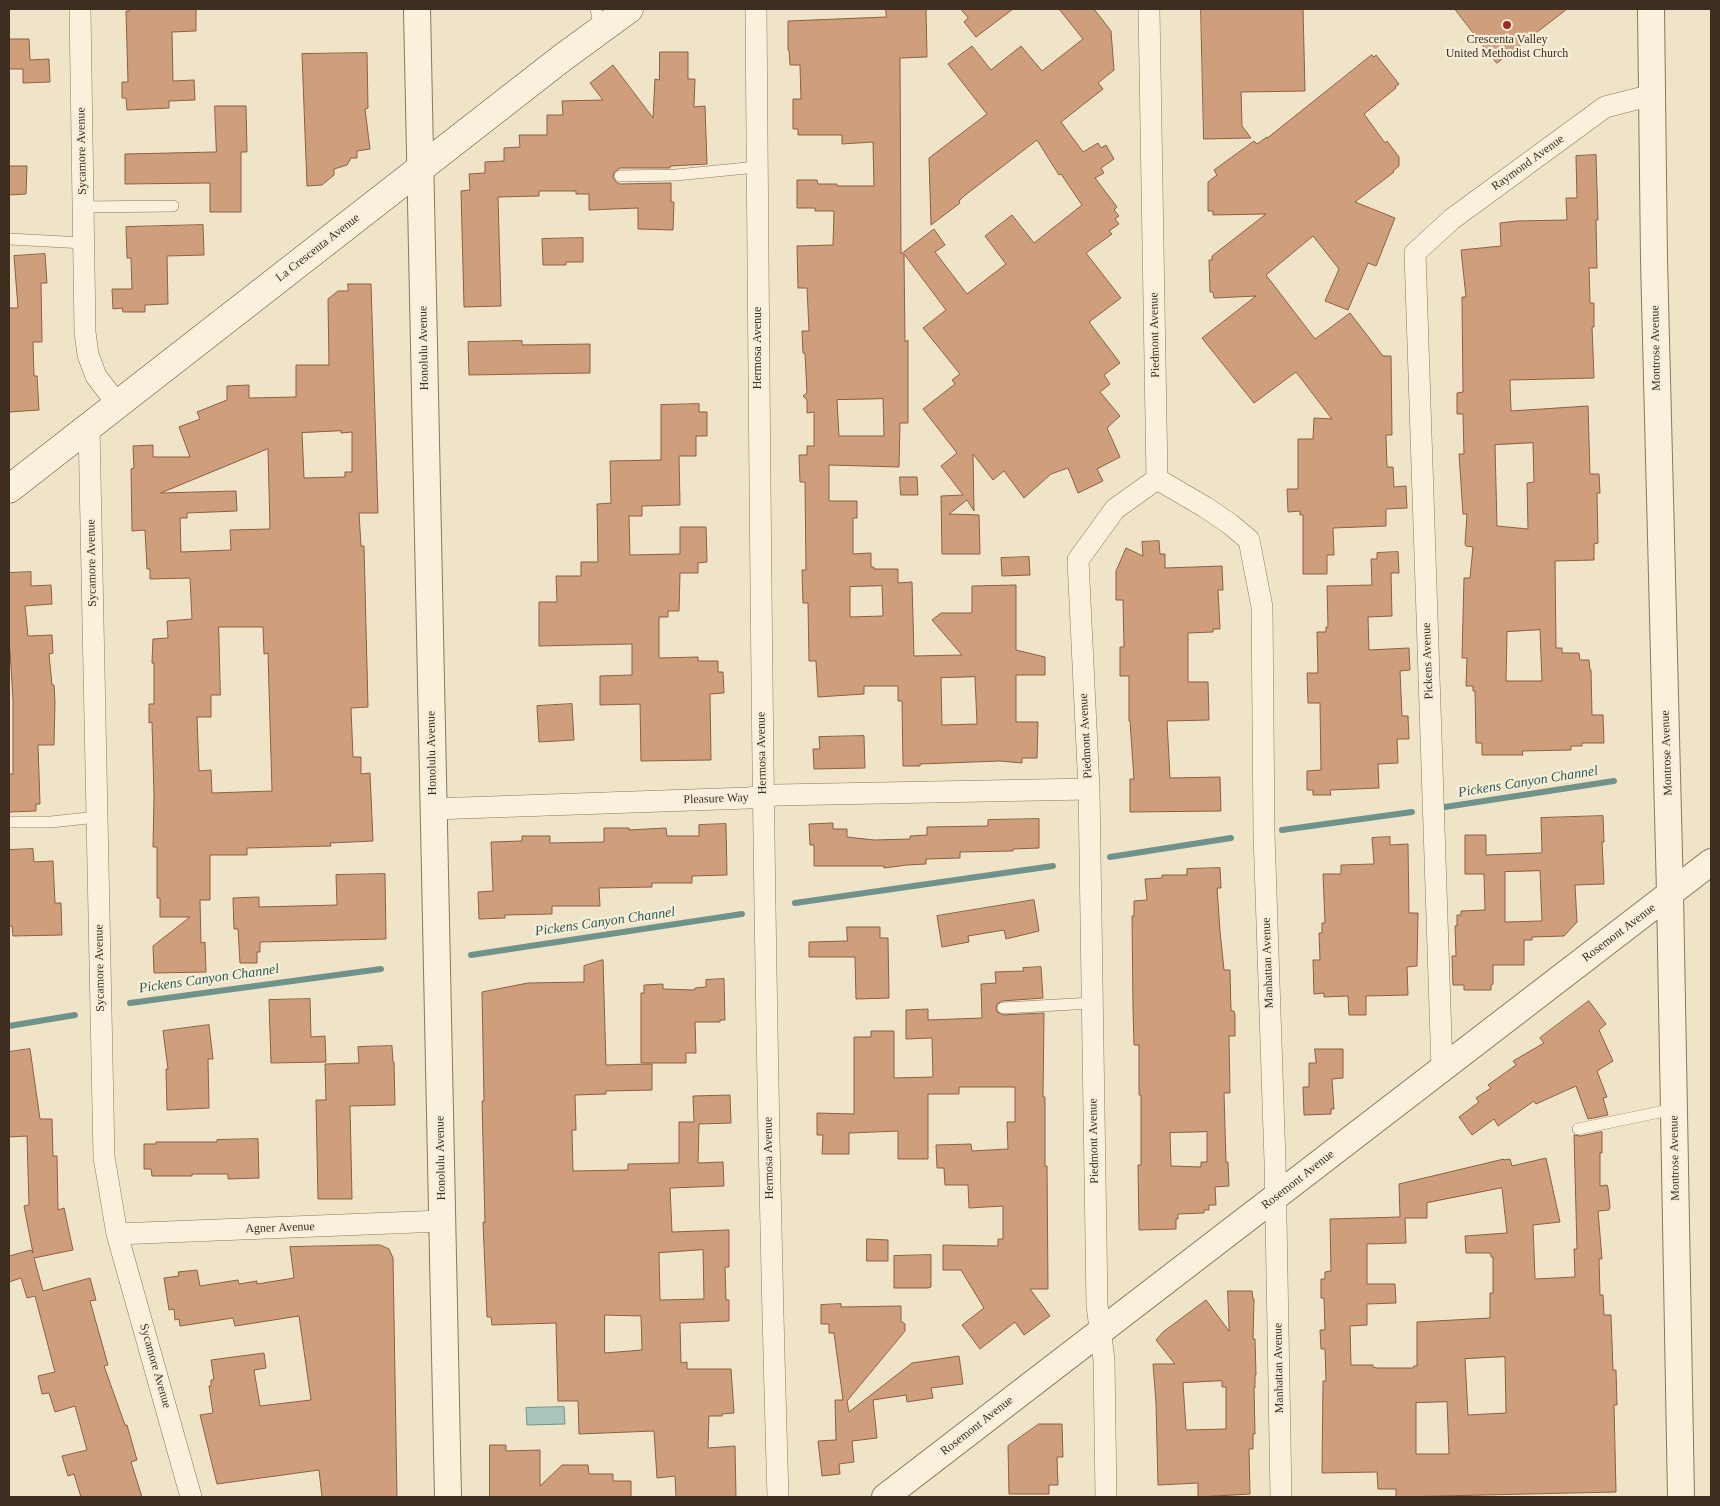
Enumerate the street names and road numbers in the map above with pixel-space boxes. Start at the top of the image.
street label: Sycamore Avenue [74,107,90,195]
street label: Raymond Avenue [1489,132,1567,194]
street label: La Crescenta Avenue [273,211,363,285]
street label: Piedmont Avenue [1147,292,1163,378]
street label: Honolulu Avenue [416,305,432,391]
street label: Montrose Avenue [1648,305,1664,391]
street label: Hermosa Avenue [751,307,765,389]
street label: Sycamore Avenue [84,519,100,607]
street label: Pickens Avenue [1419,622,1437,700]
street label: Piedmont Avenue [1077,693,1095,779]
street label: Honolulu Avenue [424,710,440,796]
street label: Montrose Avenue [1658,710,1676,796]
street label: Hermosa Avenue [754,712,770,794]
street label: Pleasure Way [683,791,749,807]
street label: Rosemont Avenue [1579,901,1659,965]
street label: Manhattan Avenue [1259,917,1277,1009]
street label: Sycamore Avenue [92,924,108,1012]
street label: Piedmont Avenue [1086,1098,1102,1184]
street label: Honolulu Avenue [433,1115,449,1201]
street label: Montrose Avenue [1667,1115,1683,1201]
street label: Hermosa Avenue [761,1117,777,1199]
street label: Rosemont Avenue [1259,1147,1337,1213]
street label: Agner Avenue [245,1220,315,1236]
street label: Sycamore Avenue [136,1322,174,1410]
street label: Manhattan Avenue [1271,1323,1287,1413]
street label: Rosemont Avenue [938,1393,1016,1459]

